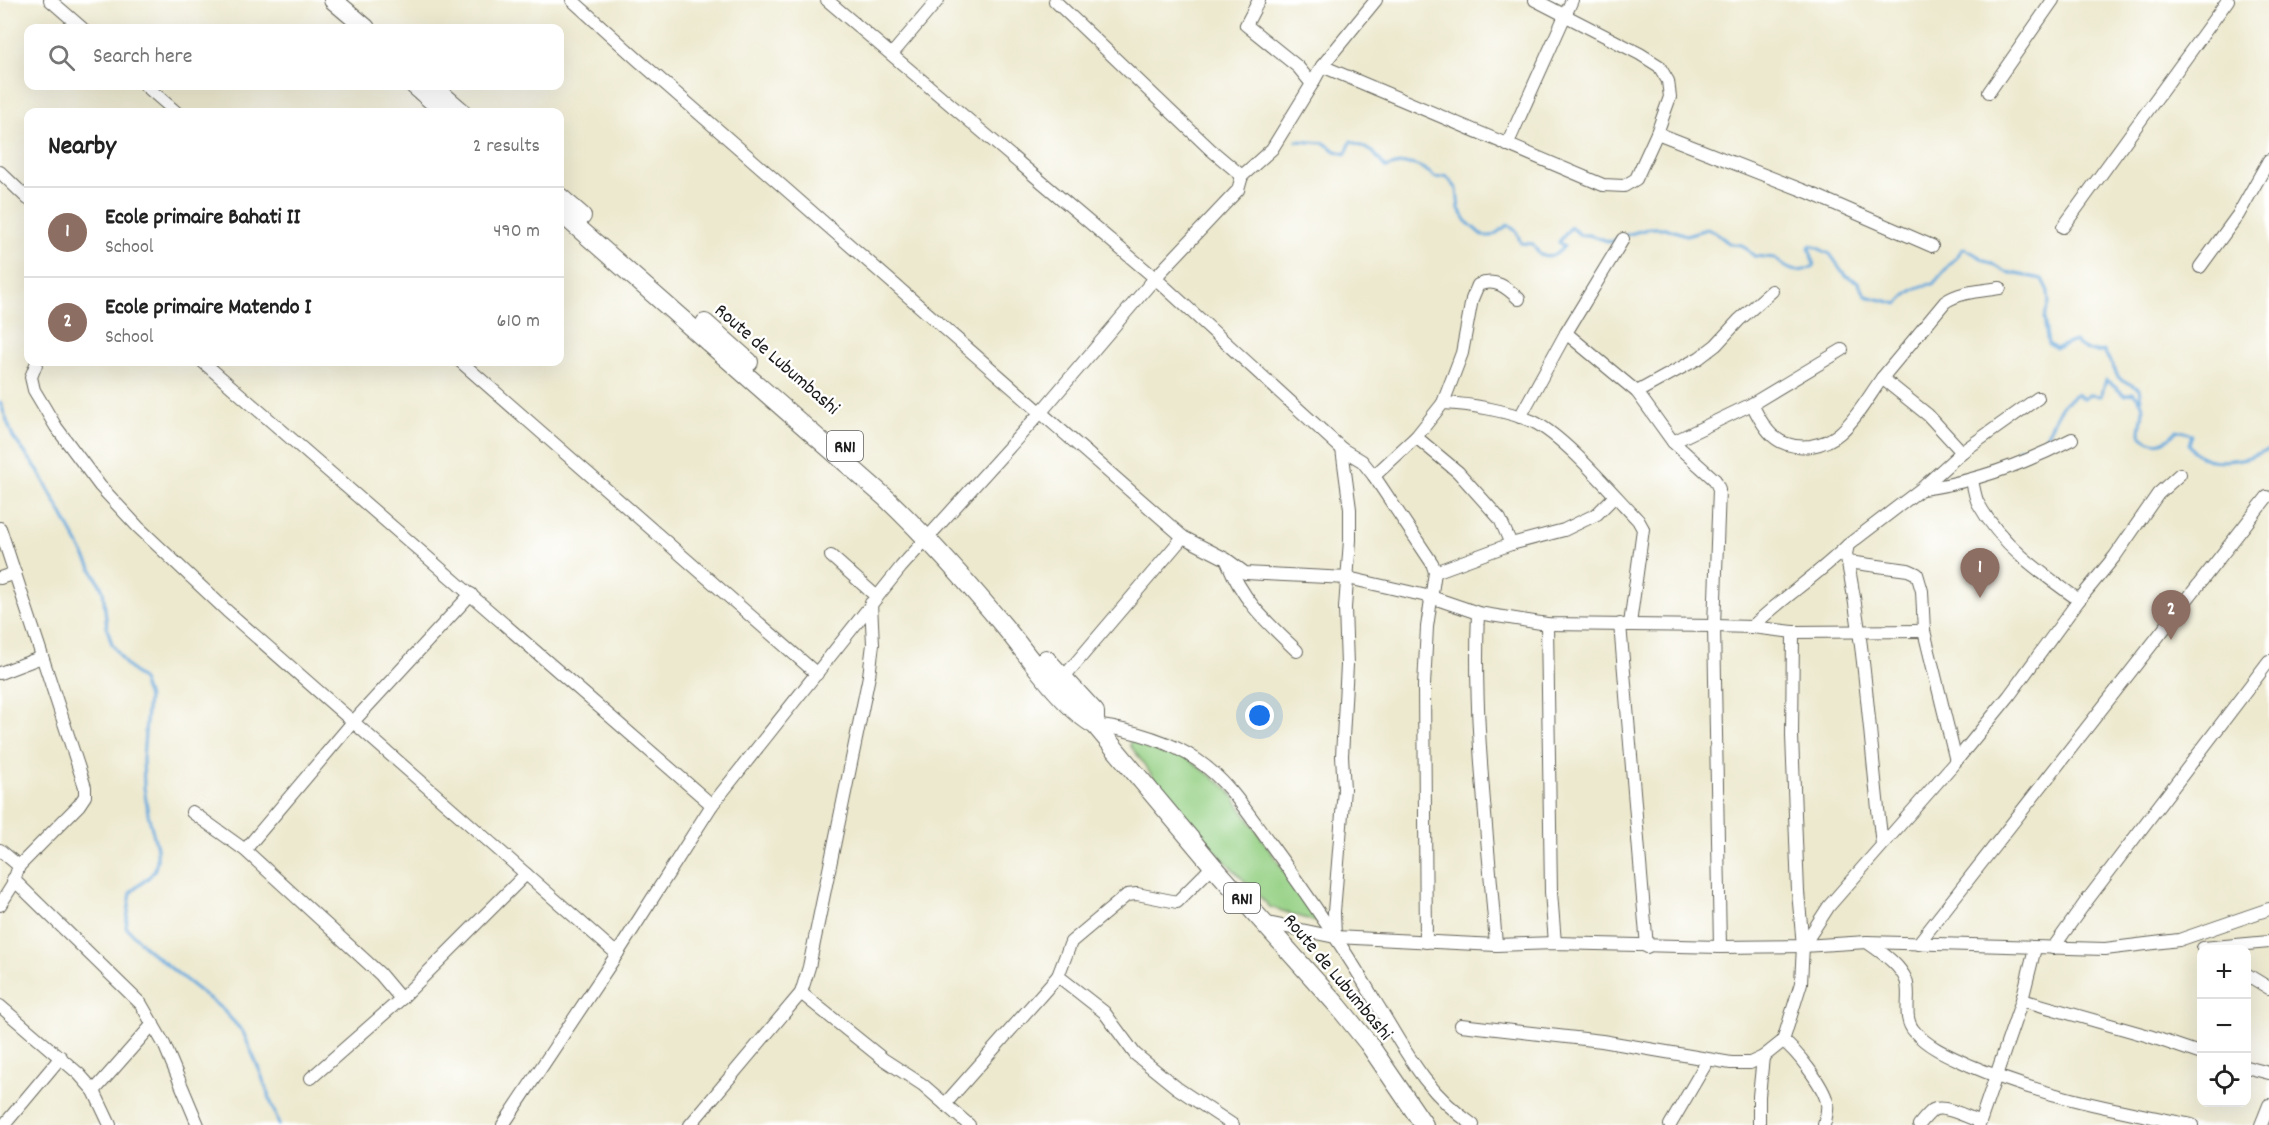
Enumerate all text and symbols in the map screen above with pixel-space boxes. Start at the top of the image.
search box [24,24,564,90]
icon: search [45,41,78,74]
text: Search here [93,42,192,73]
text: Nearby [48,129,116,166]
text: 2 results [473,133,540,161]
text: Ecole primaire Bahati II [105,203,300,234]
text: 1 [65,218,70,246]
text: 490 m [493,218,540,246]
text: School [105,234,154,262]
text: Ecole primaire Matendo I [105,293,311,324]
street label: Route de Lubumbashi [707,298,845,423]
text: 2 [63,308,72,336]
text: 610 m [497,308,540,336]
text: School [105,324,154,352]
road number: RN1 [827,431,863,461]
pin: 1 [1960,548,2000,598]
pin: 2 [2152,590,2190,640]
your location [1245,701,1274,730]
road number: RN1 [1224,883,1260,913]
street label: Route de Lubumbashi [1275,908,1398,1048]
map controls [2197,945,2251,1107]
button: + [2197,945,2251,999]
button: − [2197,999,2251,1053]
button: locate [2197,1053,2251,1107]

